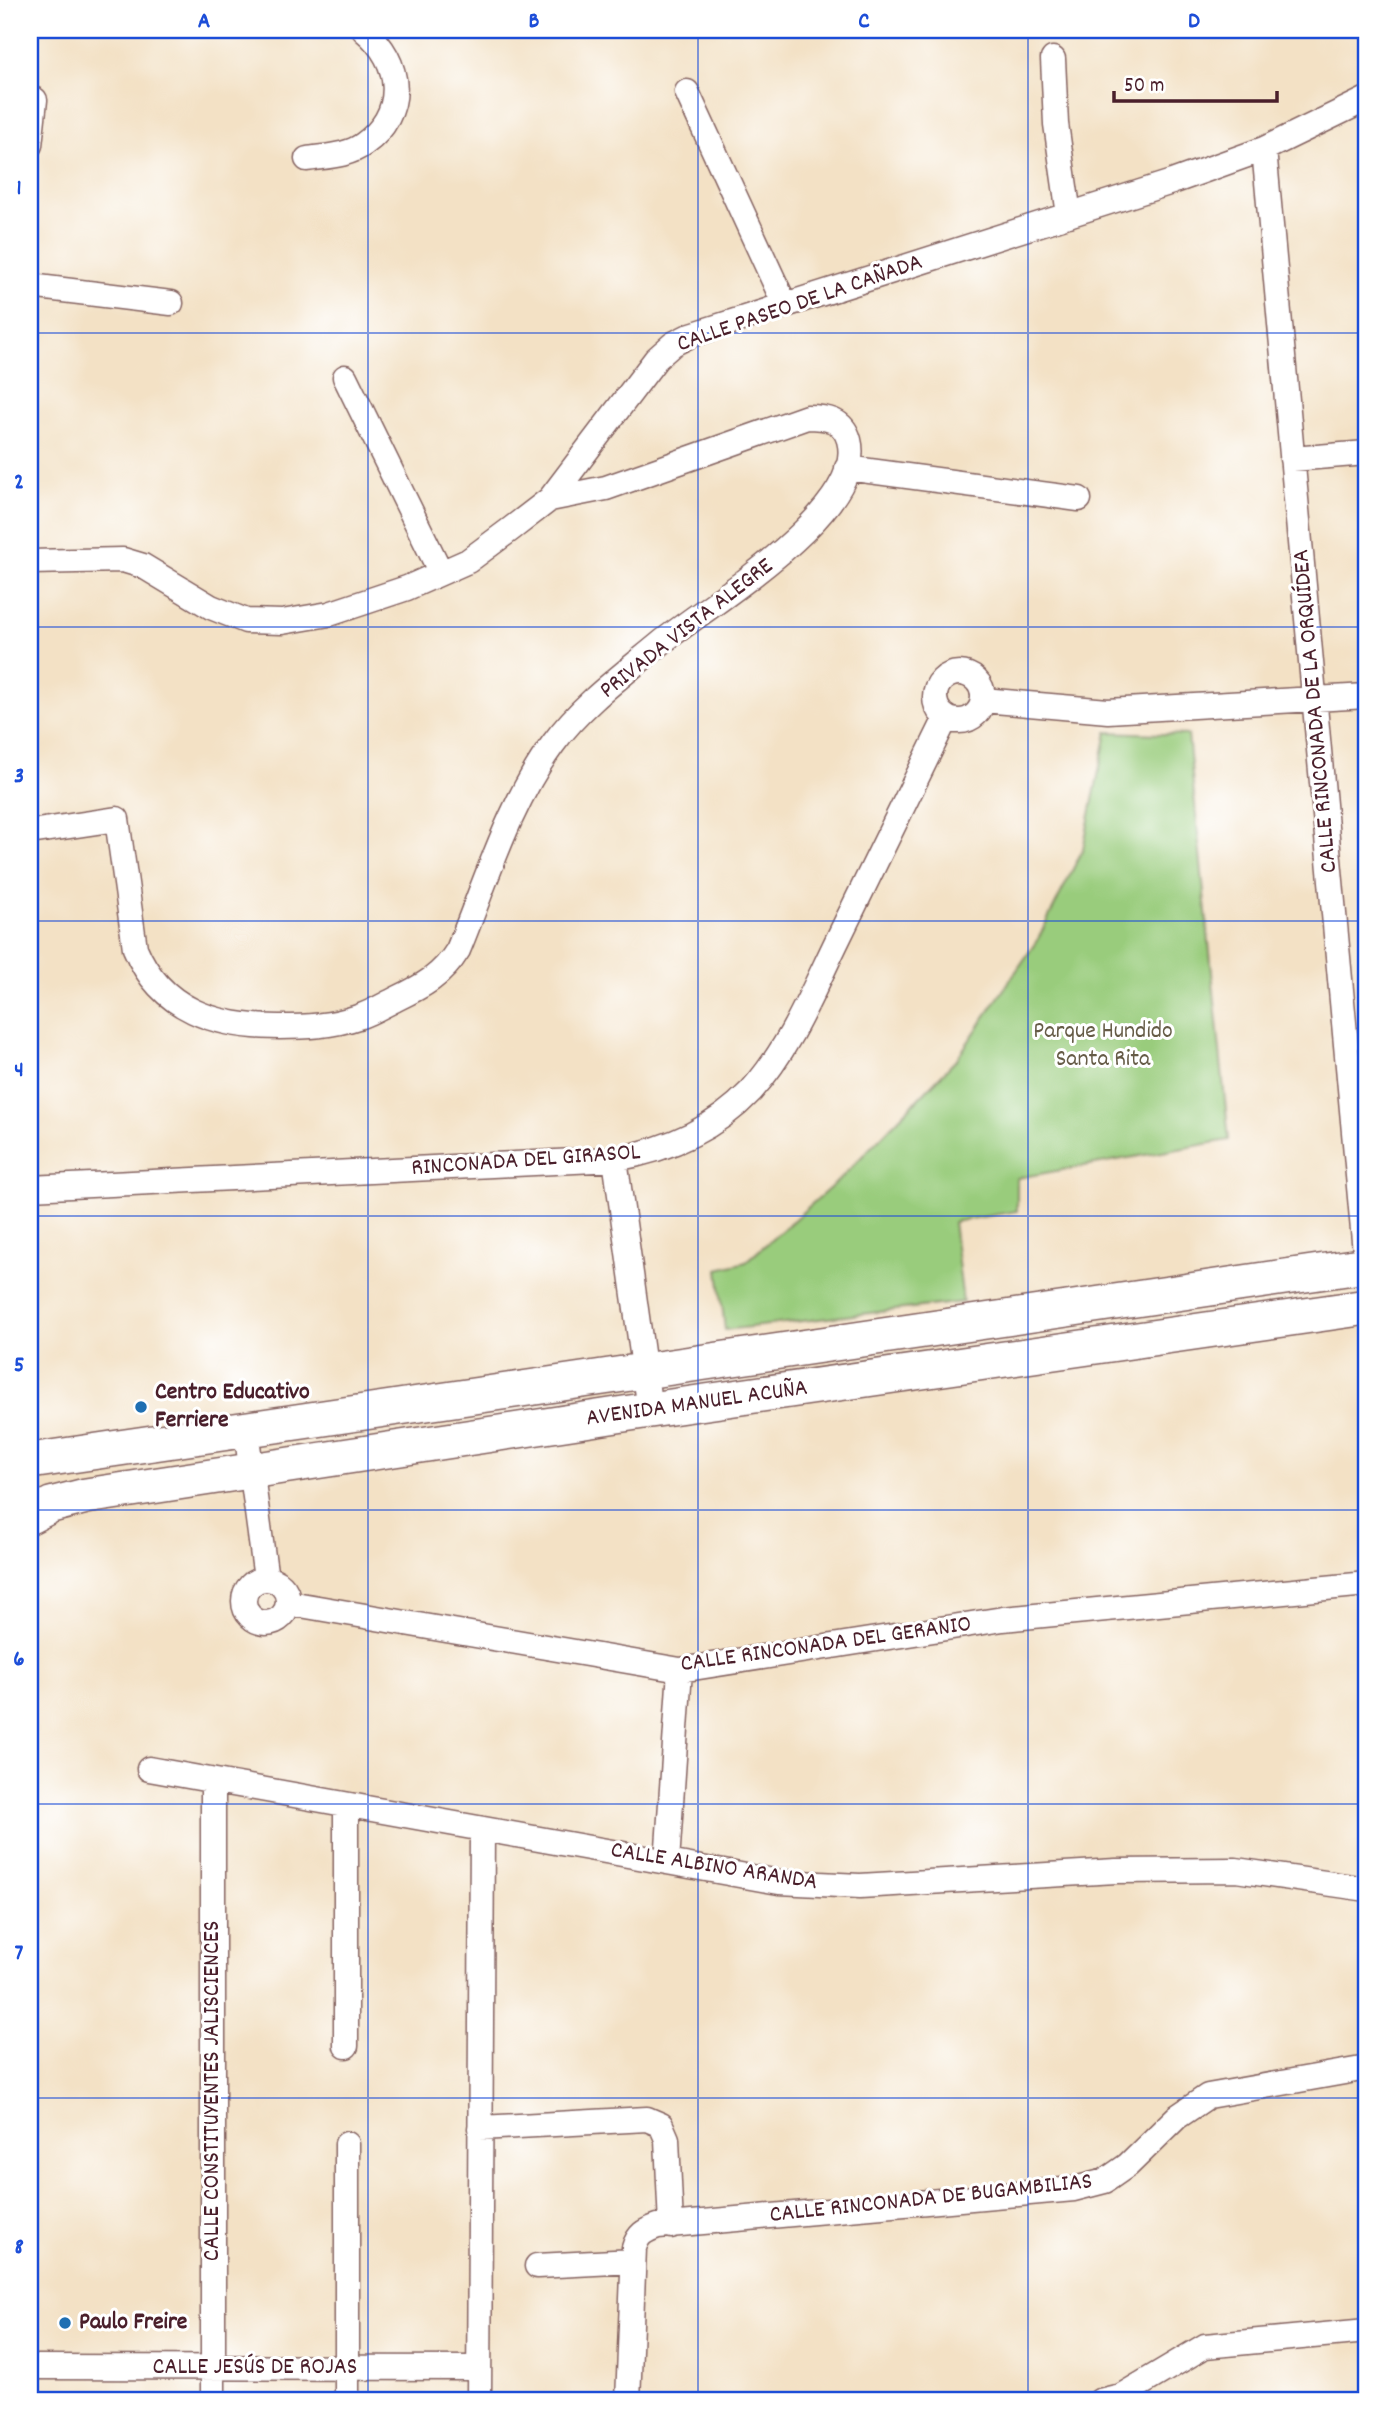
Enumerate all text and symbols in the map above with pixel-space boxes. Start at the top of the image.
text: A [198,6,210,39]
text: B [529,6,540,39]
text: C [858,6,870,39]
text: D [1188,6,1200,39]
scale bar [1114,60,1276,104]
text: 50 m [1124,72,1164,102]
text: 1 [16,173,22,206]
street label: CALLE PASEO DE LA CAÑADA [673,246,927,362]
text: 2 [14,467,24,500]
street label: CALLE RINCONADA DE LA ORQUÍDEA [1285,548,1347,874]
street label: PRIVADA VISTA ALEGRE [593,550,781,708]
text: 3 [14,761,24,794]
park label: Parque Hundido Santa Rita [1033,1015,1173,1077]
text: 4 [14,1055,24,1088]
street label: RINCONADA DEL GIRASOL [410,1136,642,1186]
text: 5 [14,1350,24,1383]
street label: AVENIDA MANUEL ACUÑA [584,1372,810,1436]
place label: Centro Educativo Ferriere [155,1376,310,1438]
marker: Centro Educativo Ferriere [133,1399,149,1415]
street label: CALLE RINCONADA DEL GERANIO [679,1608,973,1682]
text: 6 [13,1644,25,1677]
street label: CALLE ALBINO ARANDA [608,1834,820,1900]
street label: CALLE CONSTITUYENTES JALISCIENCES [196,1921,230,2261]
text: 7 [15,1938,24,1971]
street label: CALLE RINCONADA DE BUGAMBILIAS [768,2165,1094,2233]
text: 8 [14,2232,24,2265]
place label: Paulo Freire [79,2306,188,2340]
marker: Paulo Freire [57,2315,73,2331]
street label: CALLE JESÚS DE ROJAS [153,2351,357,2385]

